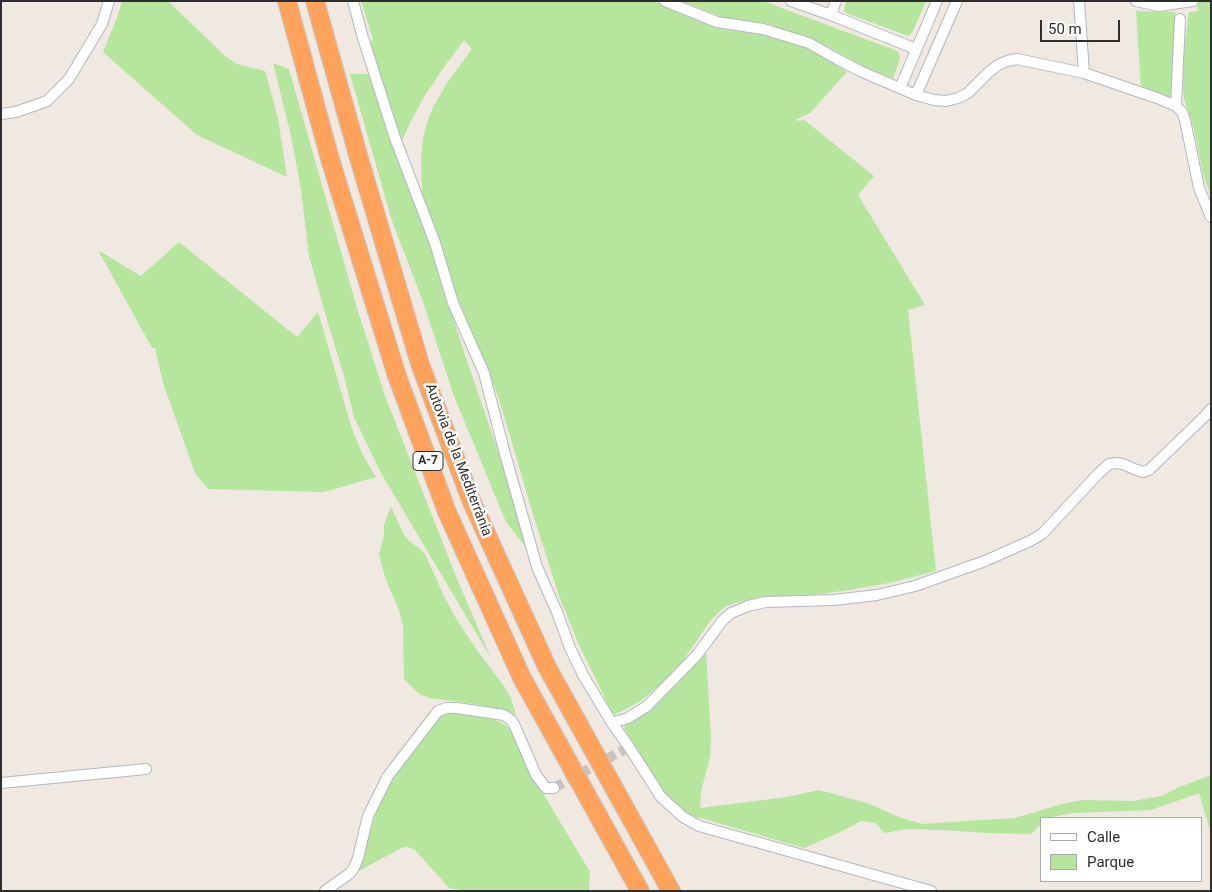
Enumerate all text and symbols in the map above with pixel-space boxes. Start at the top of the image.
scale bar [1042,10,1122,42]
text: 50 m [1048,20,1082,38]
street label: Autovia de la Mediterrània [421,381,495,539]
road number: A-7 [413,452,443,471]
legend [1040,817,1202,882]
text: Calle [1087,828,1120,846]
text: Parque [1087,853,1134,871]

